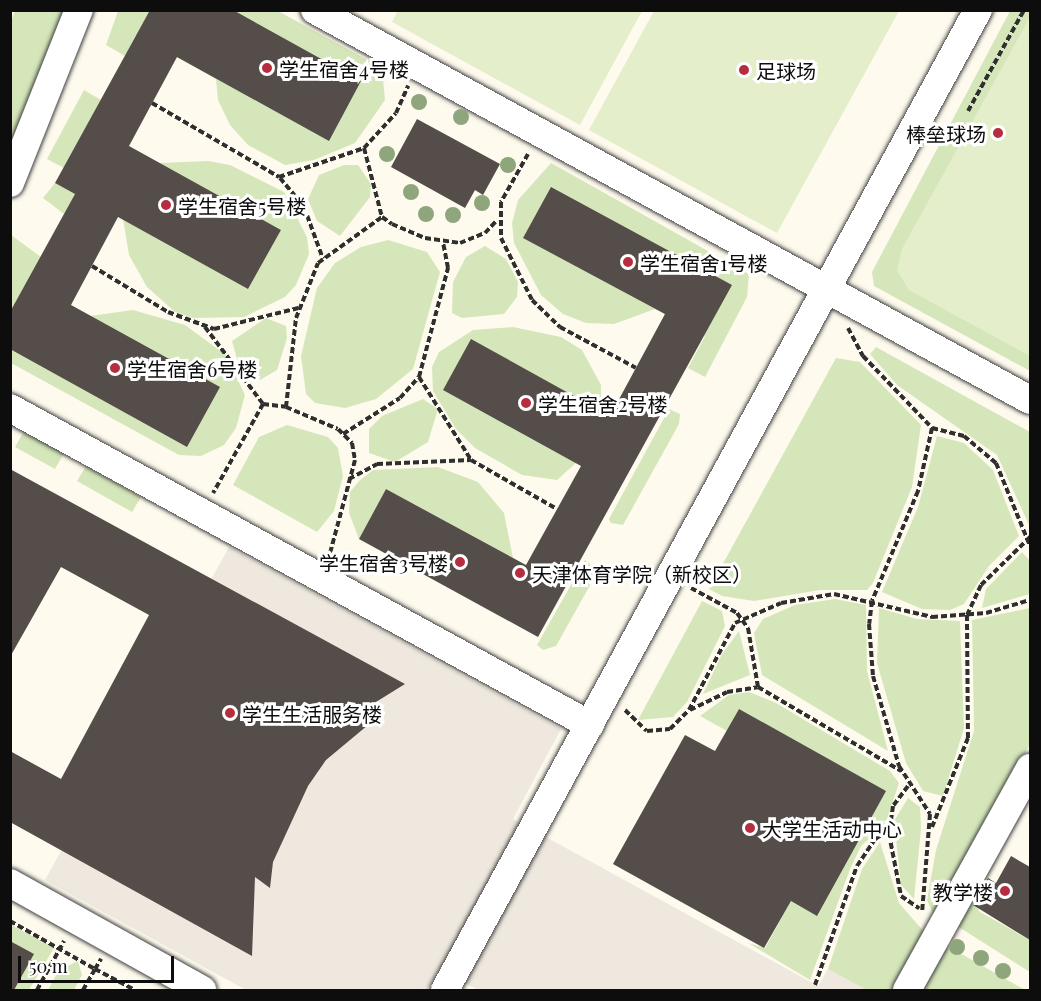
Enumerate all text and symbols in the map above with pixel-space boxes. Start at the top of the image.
place label: 学生宿舍4号楼 [279,56,409,80]
place label: 足球场 [756,58,816,82]
marker: 学生宿舍4号楼 [260,61,274,75]
marker: 足球场 [737,63,751,77]
place label: 棒垒球场 [906,121,986,145]
marker: 棒垒球场 [991,126,1005,140]
place label: 学生宿舍5号楼 [178,193,306,217]
marker: 学生宿舍5号楼 [159,198,173,212]
place label: 学生宿舍1号楼 [640,250,767,274]
marker: 学生宿舍1号楼 [621,255,635,269]
place label: 学生宿舍6号楼 [127,356,257,380]
marker: 学生宿舍6号楼 [108,361,122,375]
place label: 学生宿舍2号楼 [538,391,668,415]
marker: 学生宿舍2号楼 [519,396,533,410]
place label: 学生宿舍3号楼 [319,550,448,574]
marker: 学生宿舍3号楼 [453,555,467,569]
place label: 天津体育学院（新校区） [532,561,752,585]
marker: 天津体育学院（新校区） [513,566,527,580]
place label: 学生生活服务楼 [242,701,382,725]
marker: 学生生活服务楼 [223,706,237,720]
place label: 大学生活动中心 [762,816,902,840]
marker: 大学生活动中心 [743,821,757,835]
place label: 教学楼 [933,879,993,903]
marker: 教学楼 [998,884,1012,898]
scale bar [21,944,177,982]
text: 50 m [29,954,68,978]

